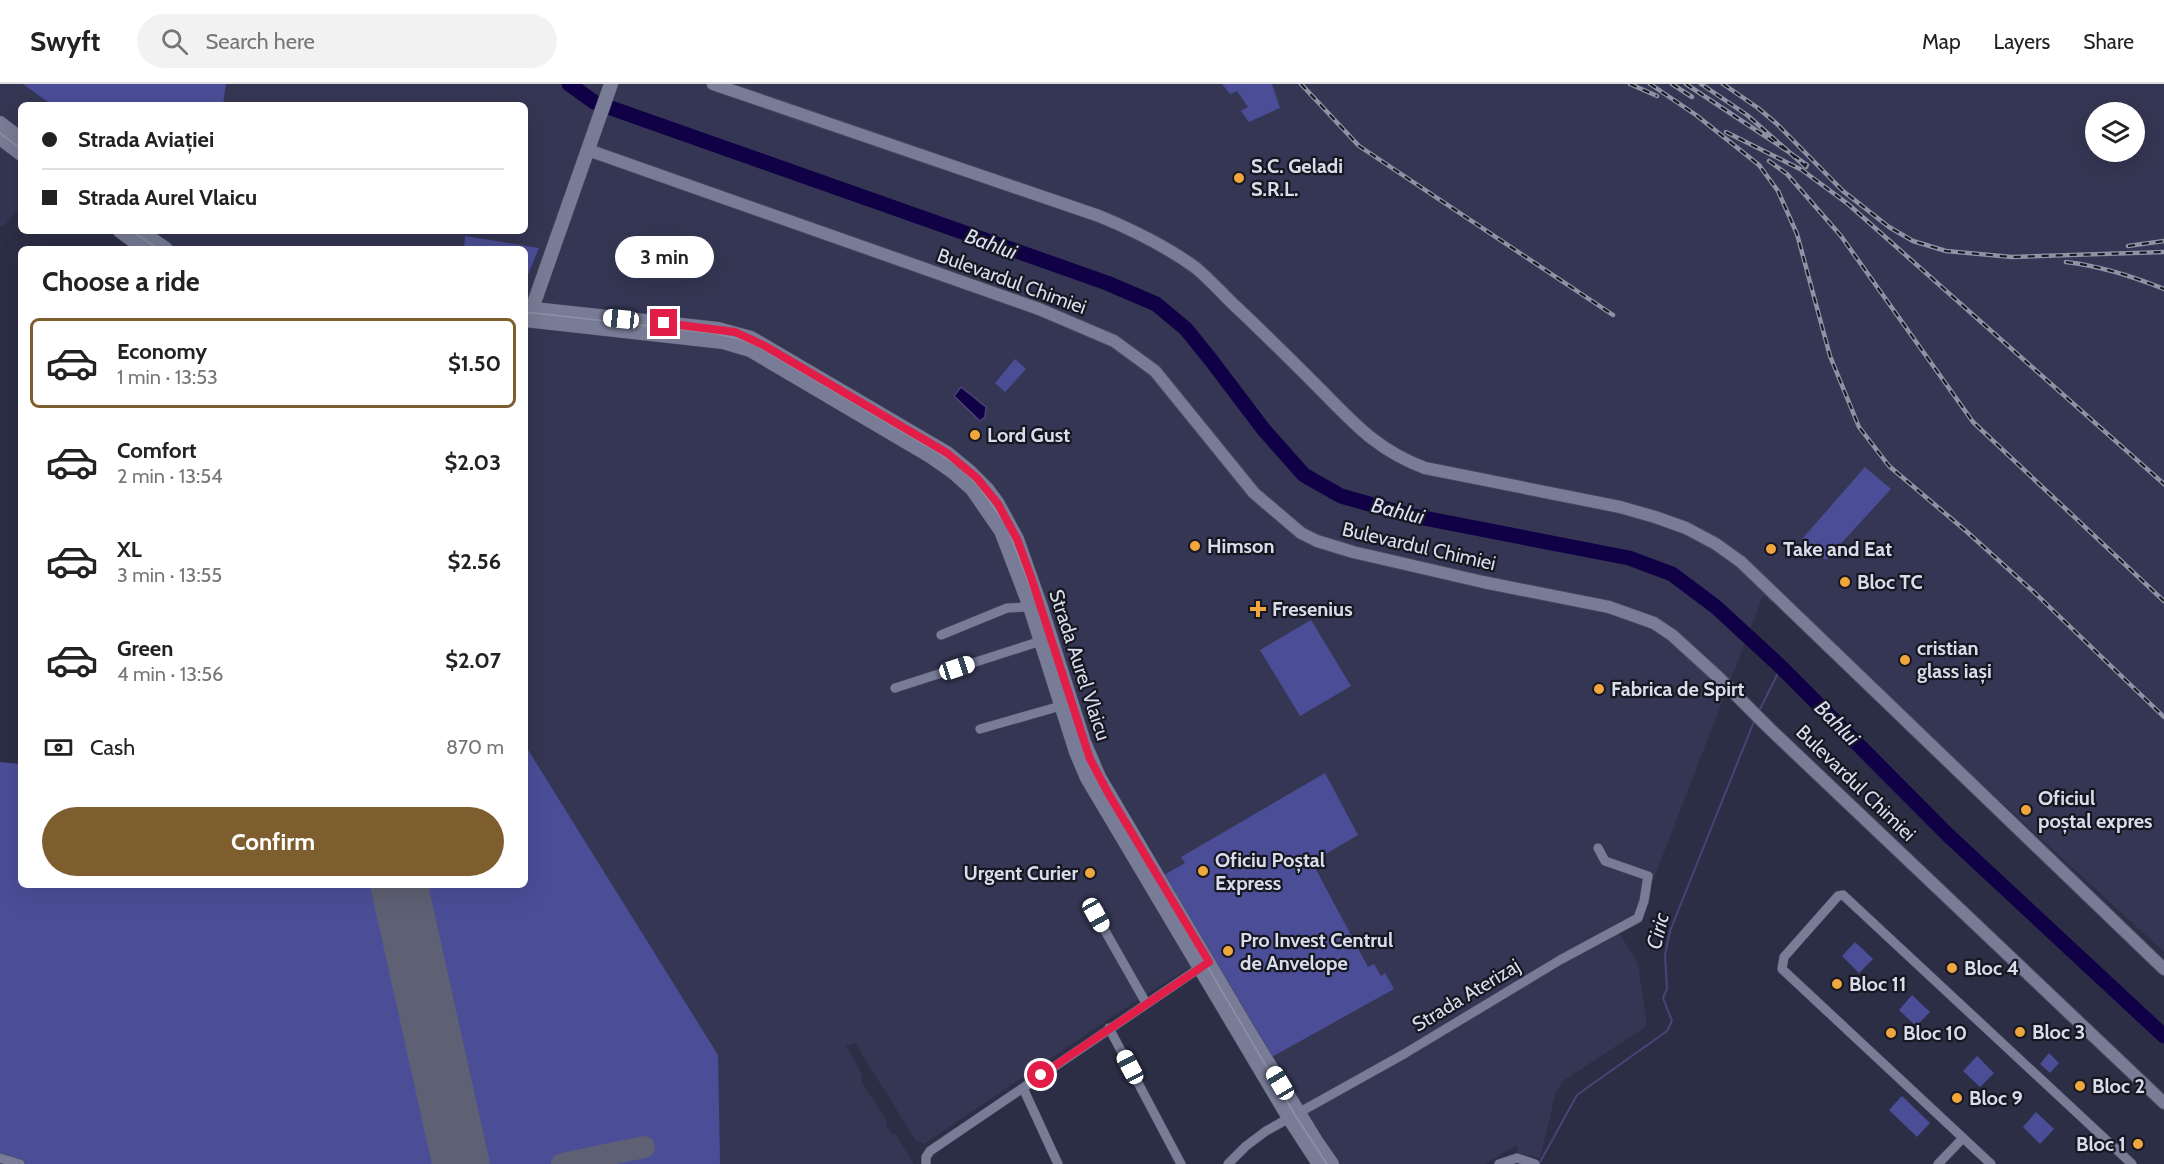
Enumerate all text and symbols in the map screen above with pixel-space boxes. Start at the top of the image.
search box [137,14,557,68]
text: Swyft [30,24,101,58]
icon: search [158,25,191,58]
text: Search here [206,28,315,55]
text: Map [1922,29,1961,54]
text: Layers [1994,29,2050,54]
text: Share [2083,29,2134,54]
map controls [2085,102,2145,162]
button: layers [2085,102,2145,162]
text: Strada Aviației [78,126,214,153]
place label: S.C. Geladi S.R.L. [1251,154,1343,201]
marker: S.C. Geladi S.R.L. [1232,171,1246,185]
text: Strada Aurel Vlaicu [78,184,257,211]
water label: Bahlui [962,223,1021,265]
callout: 3 min [614,236,714,278]
street label: Bulevardul Chimiei [934,243,1090,319]
text: 3 min [640,245,689,269]
text: Choose a ride [42,265,200,298]
car [602,308,640,330]
route end [650,309,677,336]
icon: car [45,336,99,390]
text: Economy [117,338,207,365]
text: $1.50 [448,350,501,377]
text: 1 min · 13:53 [117,365,218,389]
place label: Lord Gust [987,423,1070,447]
marker: Lord Gust [968,428,982,442]
icon: car [45,435,99,489]
text: Comfort [117,437,196,464]
text: $2.03 [445,449,501,476]
text: 2 min · 13:54 [117,464,223,488]
water label: Bahlui [1369,492,1428,529]
street label: Bulevardul Chimiei [1340,517,1498,575]
icon: car [45,534,99,588]
place label: Himson [1207,534,1275,558]
text: XL [117,536,142,563]
place label: Take and Eat [1783,537,1892,561]
marker: Himson [1188,539,1202,553]
marker: Take and Eat [1764,542,1778,556]
text: $2.56 [448,548,501,575]
text: 3 min · 13:55 [117,563,222,587]
place label: Bloc TC [1857,570,1923,594]
marker: Bloc TC [1838,575,1852,589]
street label: Strada Aurel Vlaicu [1044,586,1116,744]
place label: Fresenius [1272,597,1353,621]
marker: Fresenius [1249,600,1267,618]
icon: car [45,633,99,687]
text: Green [117,635,173,662]
place label: cristian glass iași [1917,636,1992,684]
text: $2.07 [445,647,501,674]
marker: cristian glass iași [1898,653,1912,667]
car [937,654,977,682]
text: 4 min · 13:56 [117,662,223,686]
place label: Fabrica de Spirt [1611,677,1745,701]
marker: Fabrica de Spirt [1592,682,1606,696]
water label: Bahlui [1810,695,1865,751]
street label: Bulevardul Chimiei [1791,720,1921,846]
icon: cash [42,731,75,764]
text: Cash [90,734,135,761]
text: 870 m [446,735,504,759]
place label: Oficiul poștal expres [2038,786,2153,834]
marker: Oficiul poștal expres [2019,803,2033,817]
button: Confirm [42,807,504,876]
place label: Oficiu Poștal Express [1215,848,1325,895]
place label: Urgent Curier [964,861,1078,885]
marker: Oficiu Poștal Express [1196,864,1210,878]
marker: Urgent Curier [1083,866,1097,880]
car [1079,895,1113,935]
water label: Ciric [1641,910,1674,952]
place label: Pro Invest Centrul de Anvelope [1240,928,1393,975]
marker: Pro Invest Centrul de Anvelope [1221,944,1235,958]
street label: Strada Aterizaj [1408,953,1524,1037]
place label: Bloc 4 [1964,956,2019,980]
marker: Bloc 4 [1945,961,1959,975]
place label: Bloc 11 [1849,972,1906,996]
marker: Bloc 11 [1830,977,1844,991]
place label: Bloc 3 [2032,1020,2085,1044]
place label: Bloc 10 [1903,1021,1967,1045]
marker: Bloc 3 [2013,1025,2027,1039]
marker: Bloc 10 [1884,1026,1898,1040]
car [1114,1047,1146,1087]
route start [1027,1061,1054,1088]
car [1263,1063,1297,1103]
place label: Bloc 2 [2092,1074,2145,1098]
marker: Bloc 2 [2073,1079,2087,1093]
place label: Bloc 9 [1969,1086,2023,1110]
marker: Bloc 9 [1950,1091,1964,1105]
place label: Bloc 1 [2076,1132,2126,1156]
marker: Bloc 1 [2131,1137,2145,1151]

